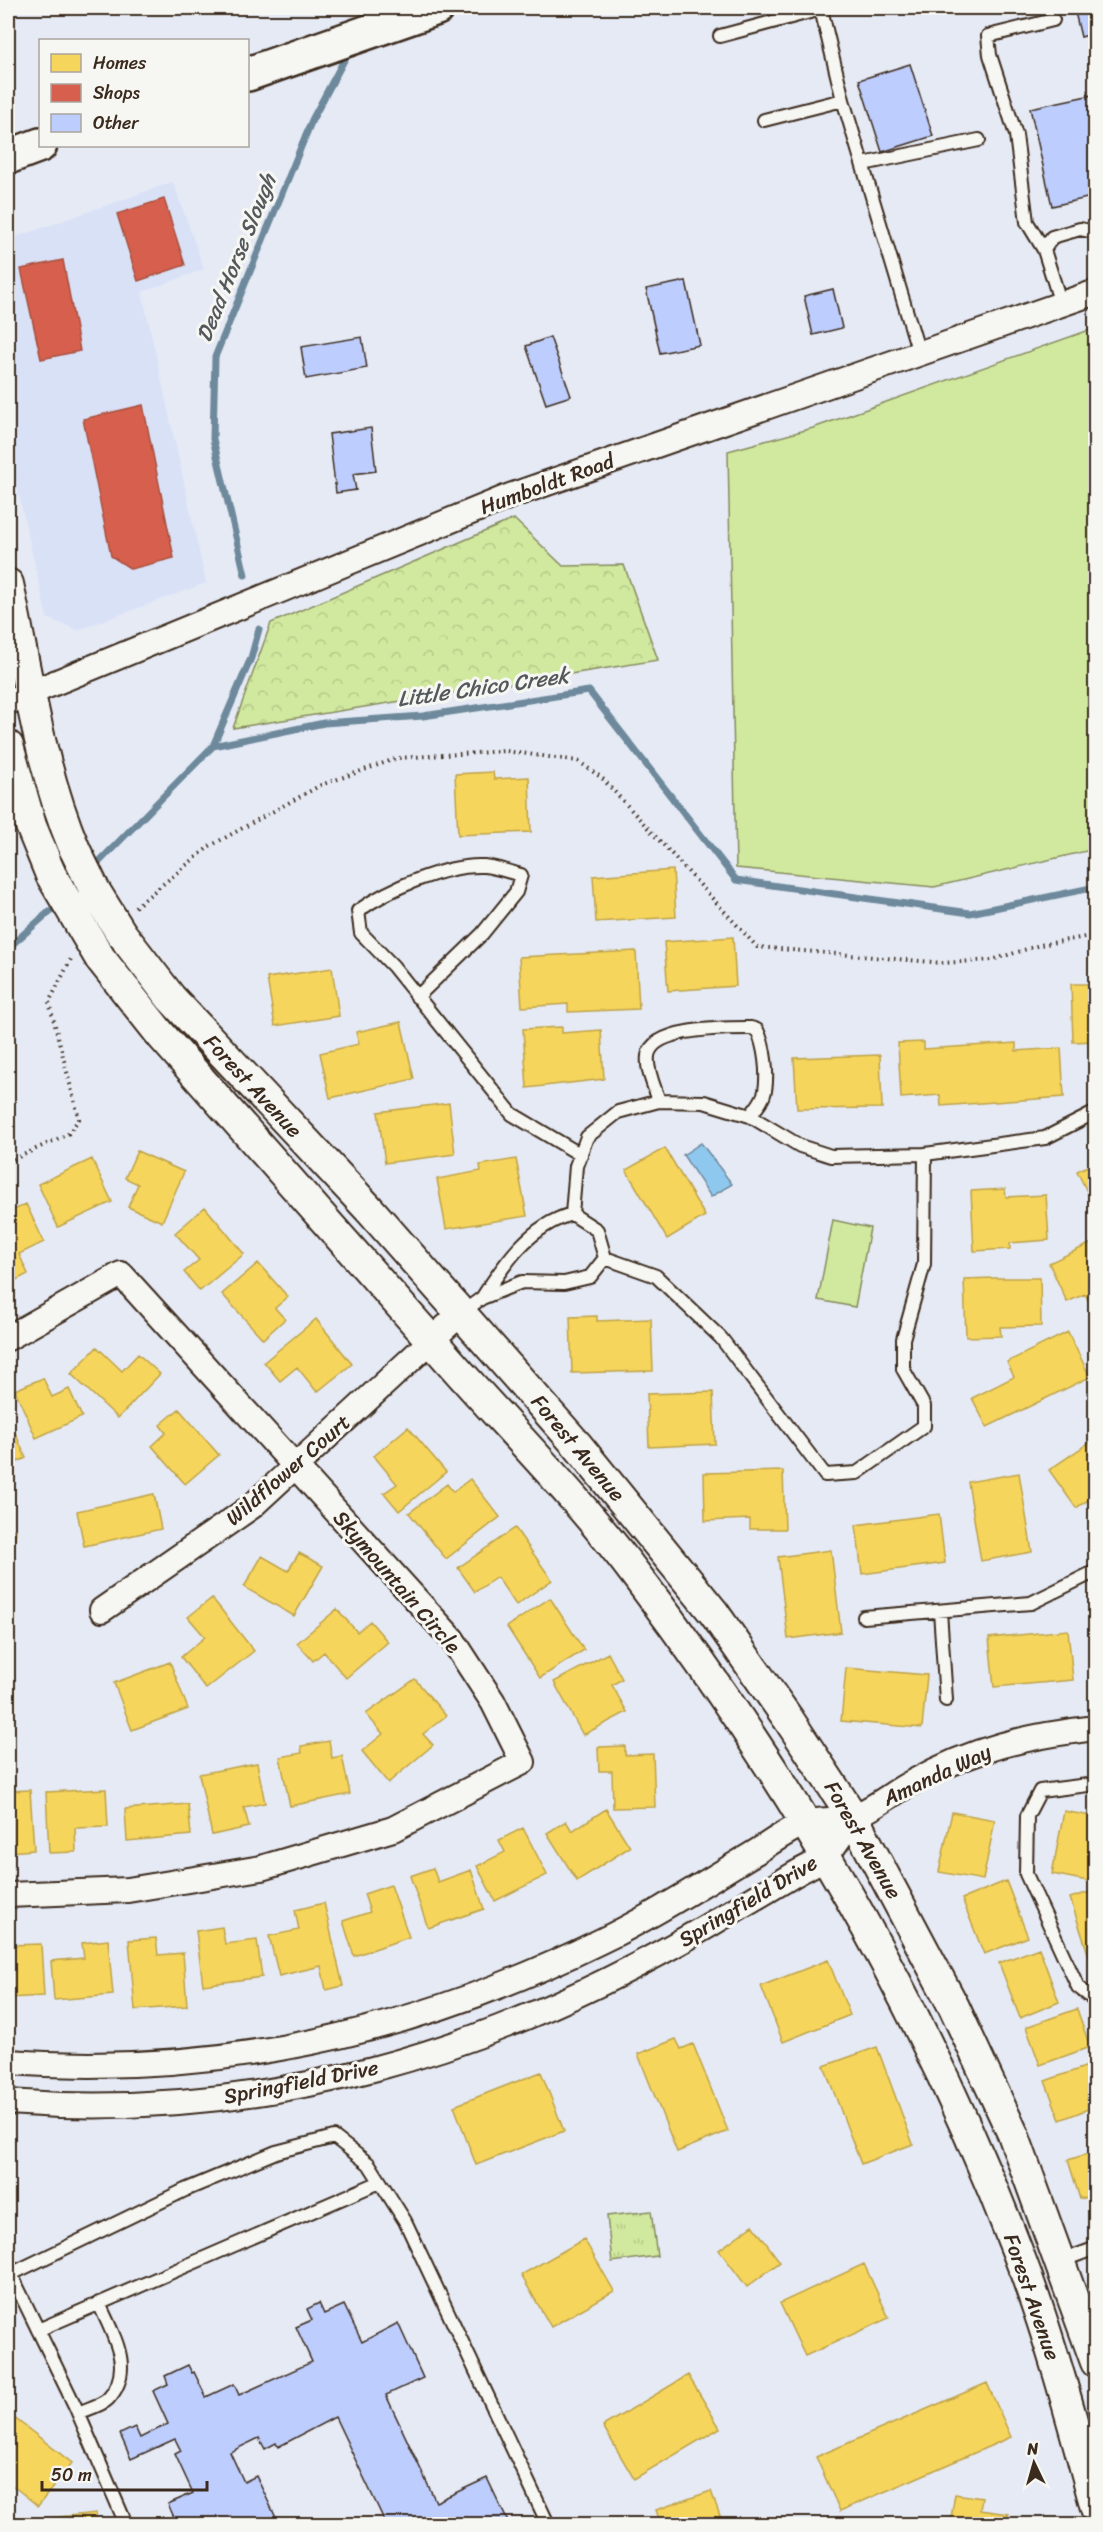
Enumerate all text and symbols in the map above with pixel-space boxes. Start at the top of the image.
legend [39,39,249,147]
text: Homes [93,47,147,79]
text: Shops [93,77,140,109]
text: Other [93,107,140,139]
water label: Dead Horse Slough [185,166,288,348]
street label: Humboldt Road [474,441,621,526]
water label: Little Chico Creek [395,655,574,718]
street label: Forest Avenue [194,1025,312,1147]
street label: Forest Avenue [521,1385,635,1511]
street label: Wildflower Court [217,1404,359,1536]
street label: Skymountain Circle [323,1501,471,1663]
street label: Amanda Way [875,1733,998,1817]
street label: Forest Avenue [814,1773,913,1907]
street label: Springfield Drive [671,1844,825,1958]
street label: Springfield Drive [220,2048,382,2116]
street label: Forest Avenue [993,2228,1072,2366]
north arrow [1004,2433,1064,2493]
text: N [1025,2434,1040,2464]
scale bar [42,2454,207,2492]
text: 50 m [51,2459,92,2491]

